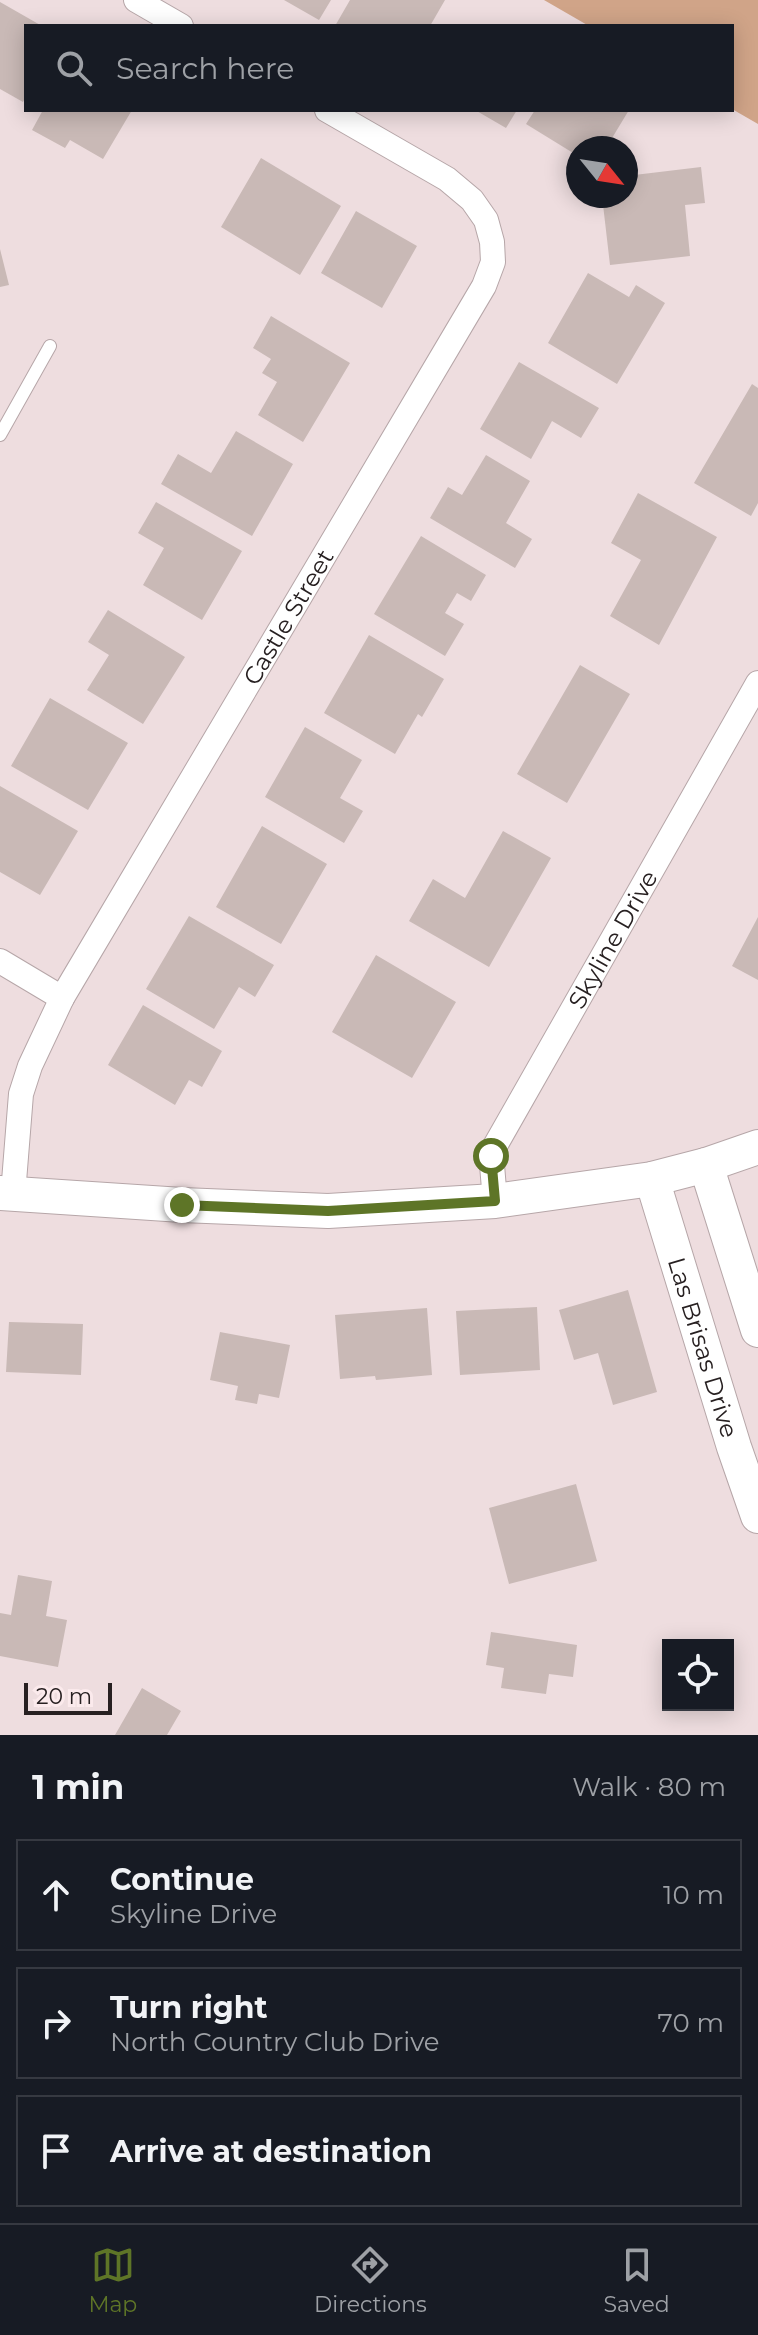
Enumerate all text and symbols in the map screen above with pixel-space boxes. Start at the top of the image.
search box [24,24,734,112]
icon: search [52,46,96,90]
text: Search here [116,50,294,87]
north arrow [566,136,638,208]
street label: Castle Street [237,544,339,690]
street label: Skyline Drive [562,865,663,1014]
route start [473,1138,509,1174]
route end [164,1187,200,1223]
street label: Las Brisas Drive [662,1254,745,1441]
map controls [662,1639,734,1711]
button: locate [662,1639,734,1711]
scale bar [24,1679,112,1715]
text: 20 m [36,1683,92,1710]
text: 1 min [32,1766,124,1808]
text: Walk · 80 m [572,1771,726,1803]
text: Continue [110,1861,254,1898]
icon: ahead [34,1873,78,1917]
text: 10 m [663,1879,724,1911]
text: Skyline Drive [110,1898,277,1930]
text: Turn right [110,1989,267,2026]
icon: right [34,2001,78,2045]
text: 70 m [658,2007,724,2039]
text: North Country Club Drive [110,2026,440,2058]
icon: arrive [34,2129,78,2173]
text: Arrive at destination [110,2133,432,2170]
tab: Map [88,2243,137,2318]
tab: Directions [314,2243,427,2318]
tab: Saved [604,2243,670,2318]

